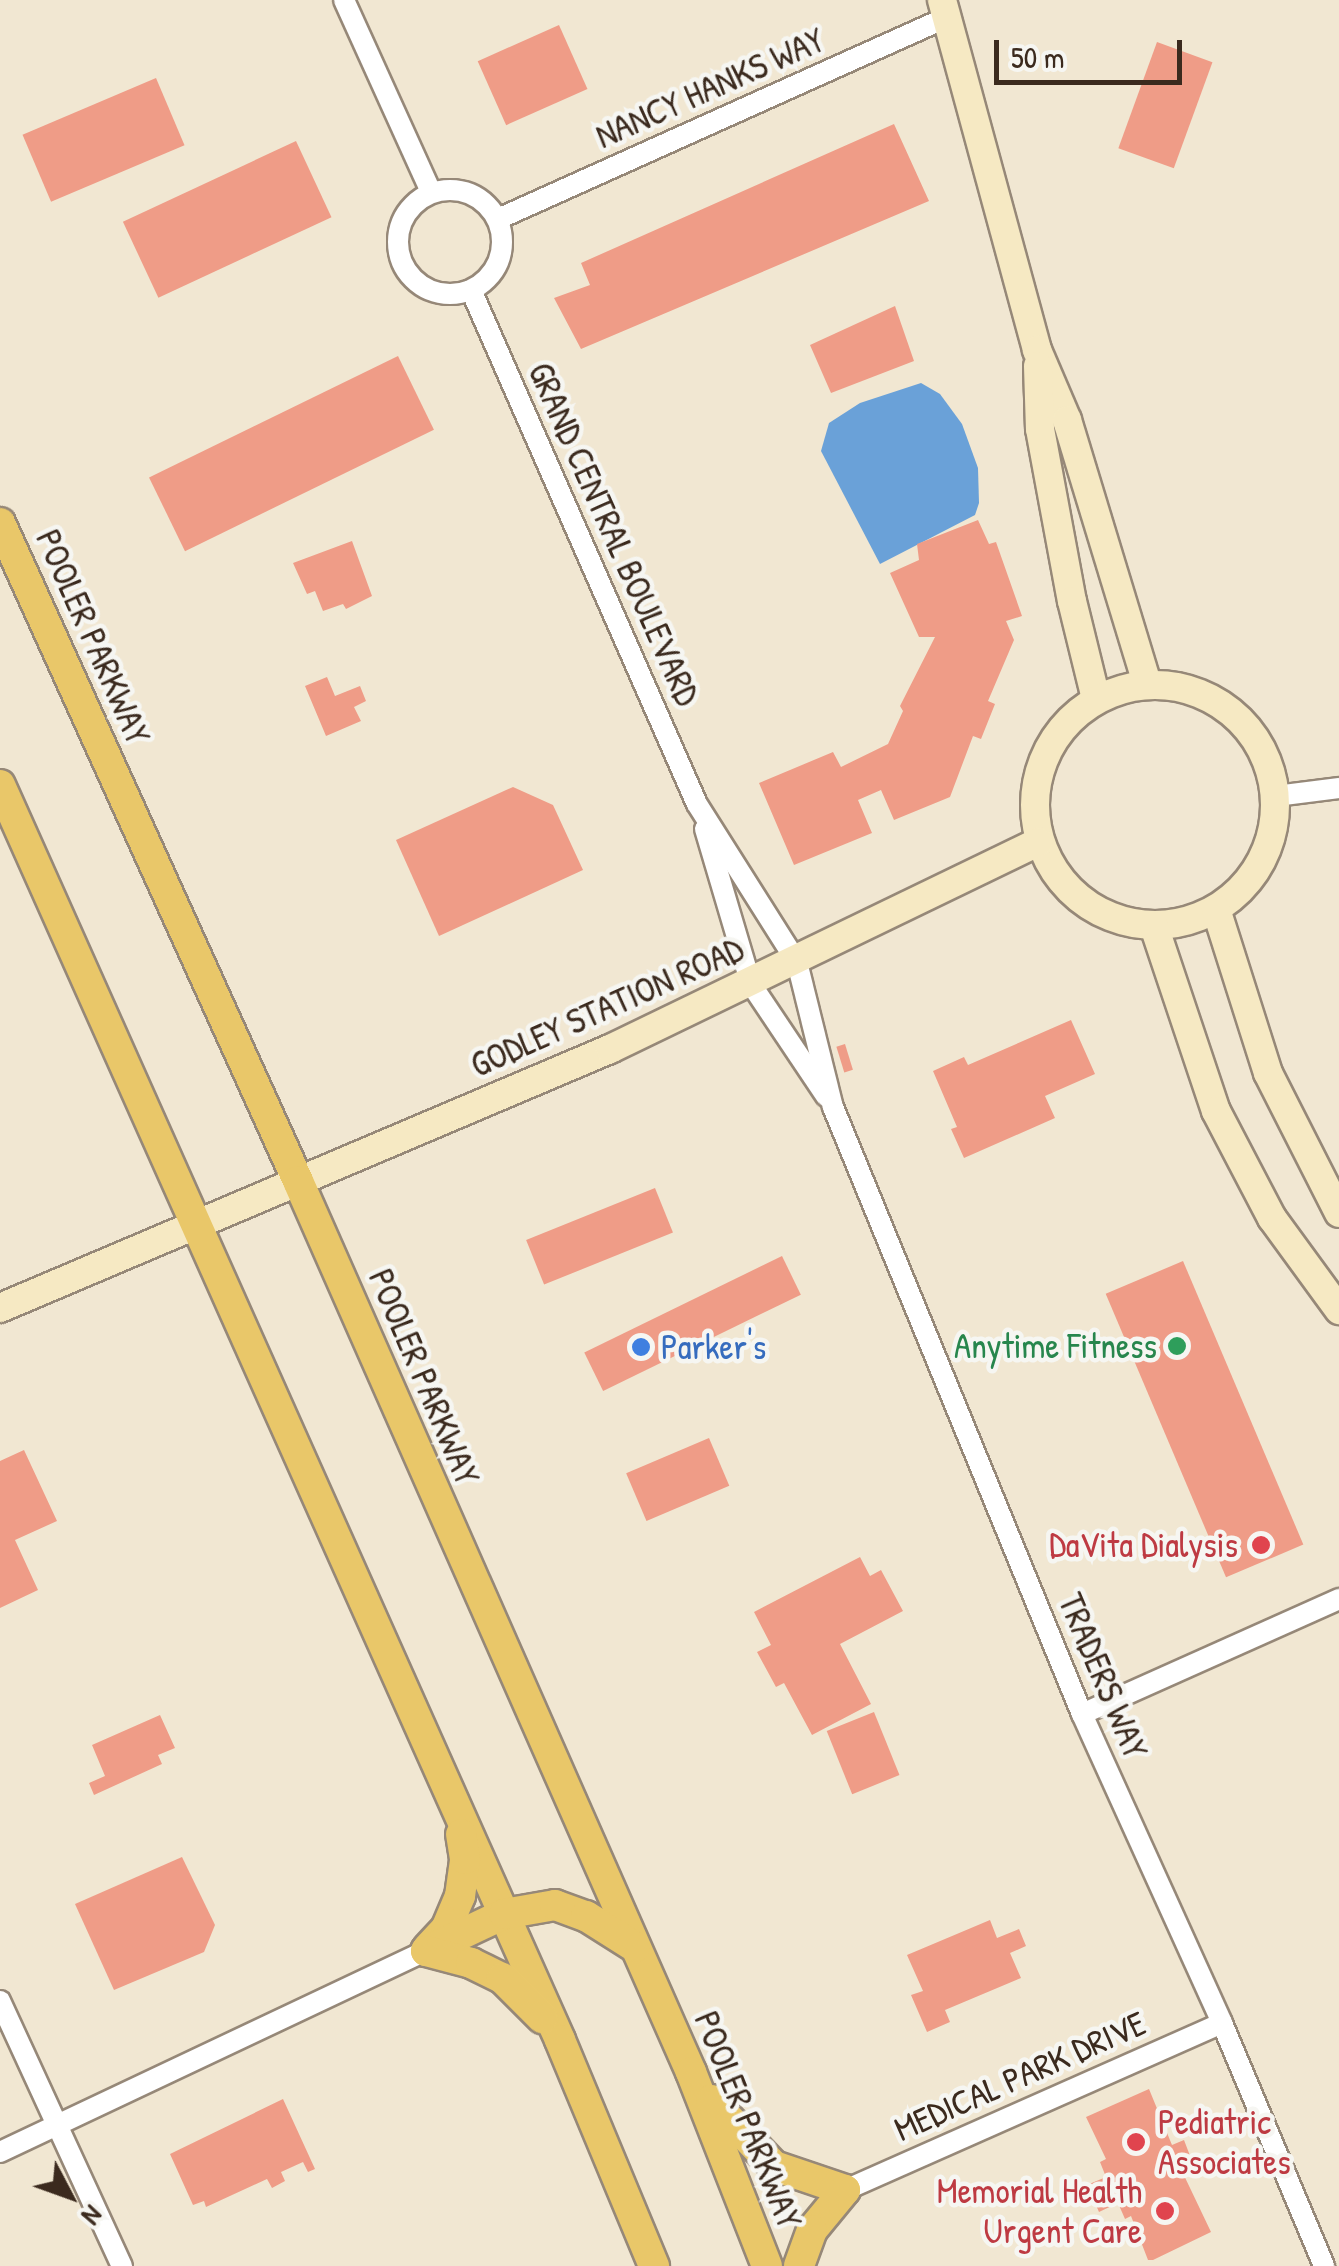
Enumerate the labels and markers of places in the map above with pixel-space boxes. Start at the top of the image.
place label: Anytime Fitness [954,1325,1157,1367]
place label: Parker's [661,1326,766,1368]
marker: Anytime Fitness [1166,1335,1188,1357]
marker: Parker's [630,1336,652,1358]
place label: DaVita Dialysis [1049,1524,1238,1566]
marker: DaVita Dialysis [1248,1532,1274,1558]
place label: Pediatric Associates [1158,2101,1291,2183]
marker: Pediatric Associates [1123,2129,1149,2155]
place label: Memorial Health Urgent Care [937,2170,1142,2252]
marker: Memorial Health Urgent Care [1152,2198,1178,2224]

